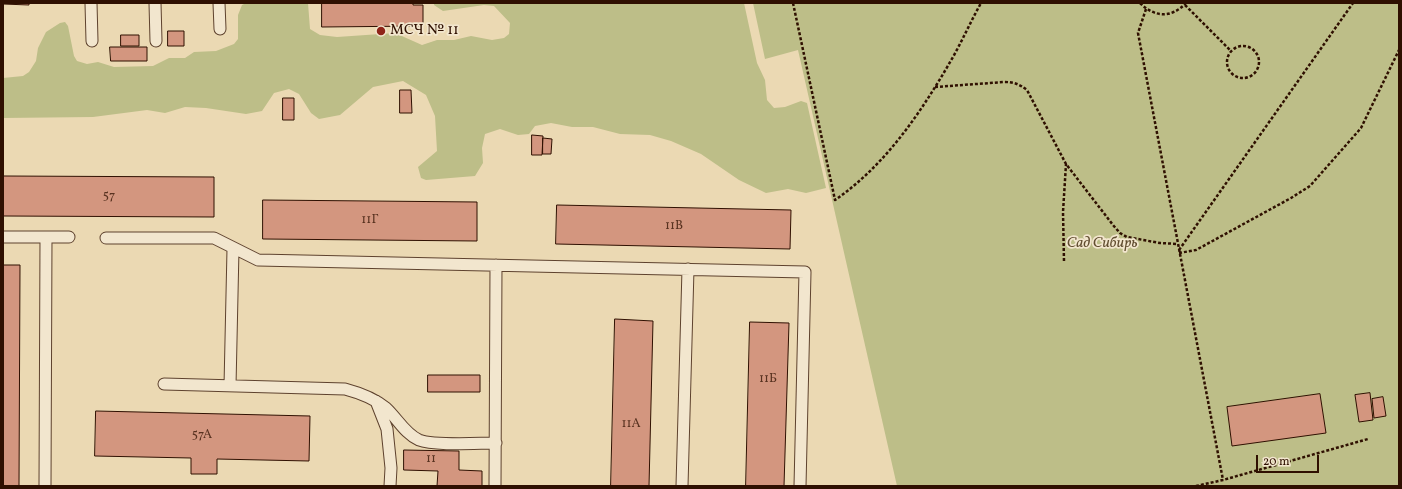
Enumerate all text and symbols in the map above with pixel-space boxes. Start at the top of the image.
place label: МСЧ № 11 [390,22,459,40]
marker: МСЧ № 11 [375,25,387,37]
house number: 57 [103,189,115,205]
house number: 11Г [361,213,379,229]
house number: 11В [665,219,683,235]
park label: Сад Сибирь [1067,235,1137,253]
house number: 11Б [759,372,777,388]
house number: 11А [621,417,641,433]
house number: 57А [192,428,212,444]
scale bar [1258,447,1321,473]
house number: 11 [426,452,436,468]
text: 20 m [1263,454,1290,470]

